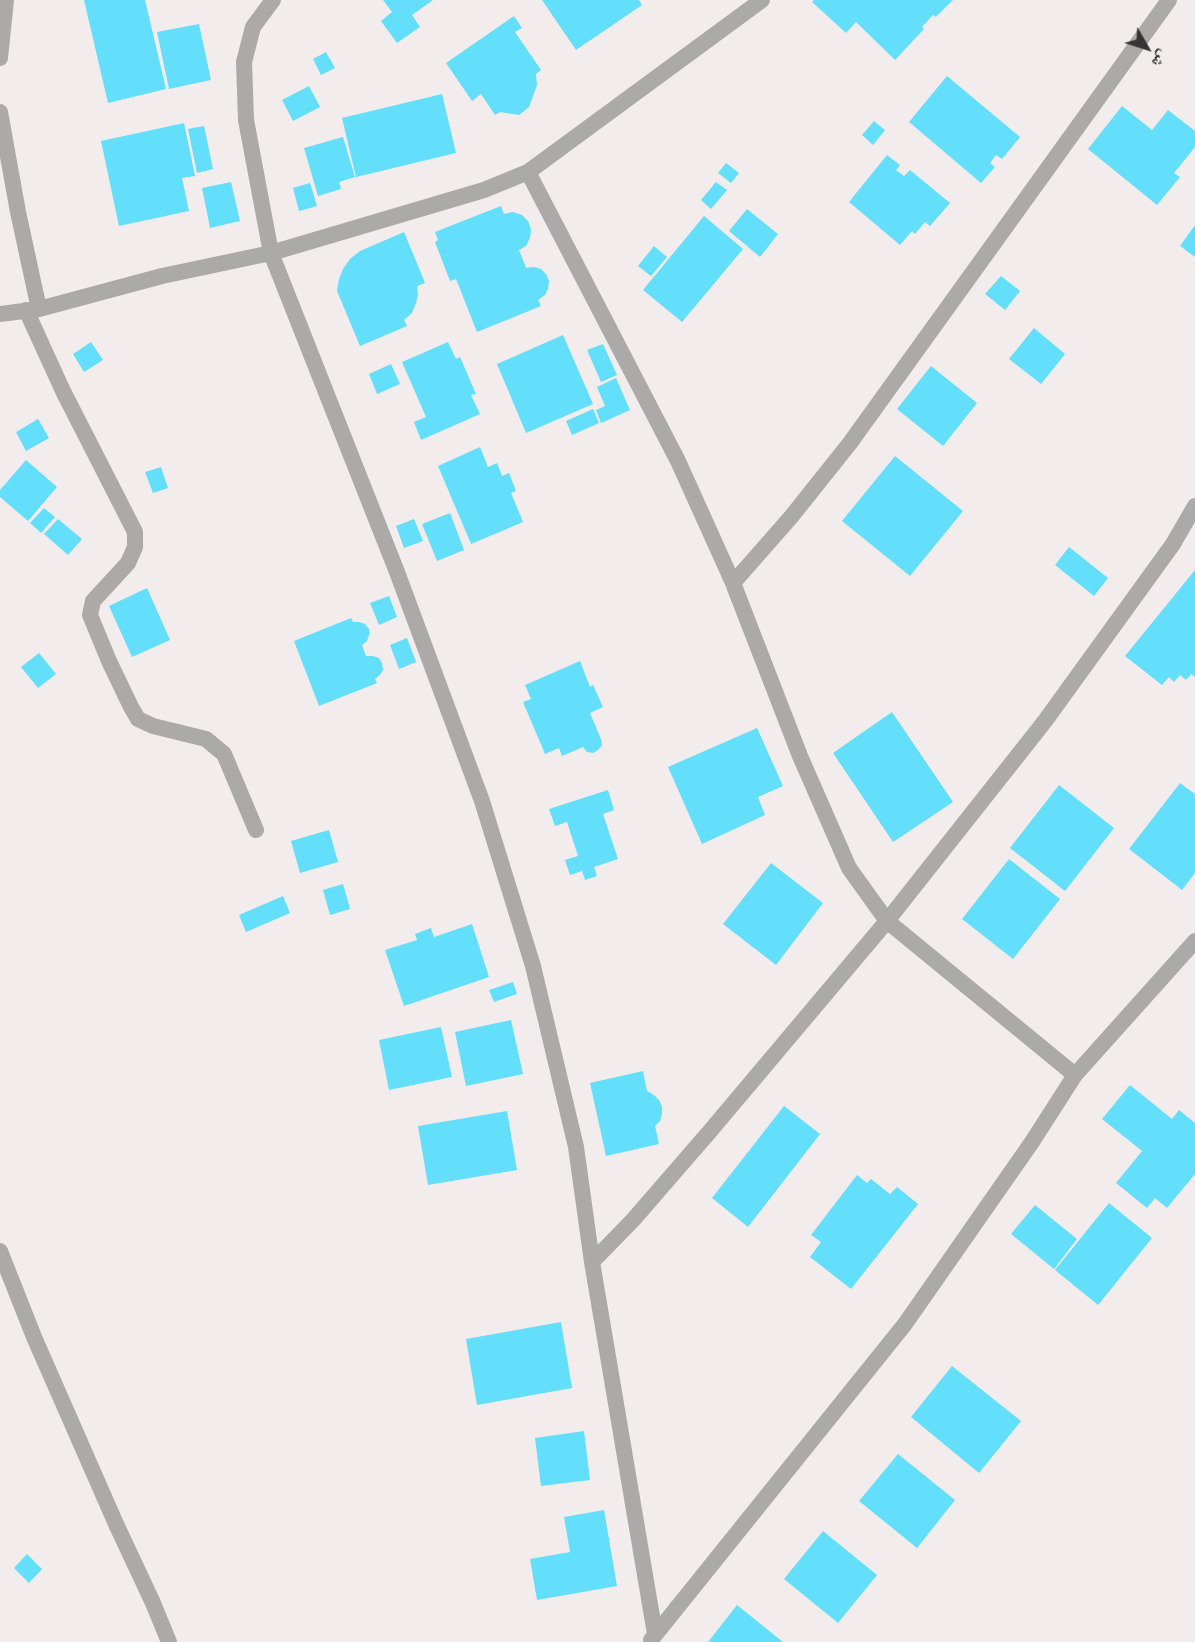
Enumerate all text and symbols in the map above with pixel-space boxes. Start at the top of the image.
north arrow [1117,18,1177,78]
text: ش [1148,46,1174,72]

